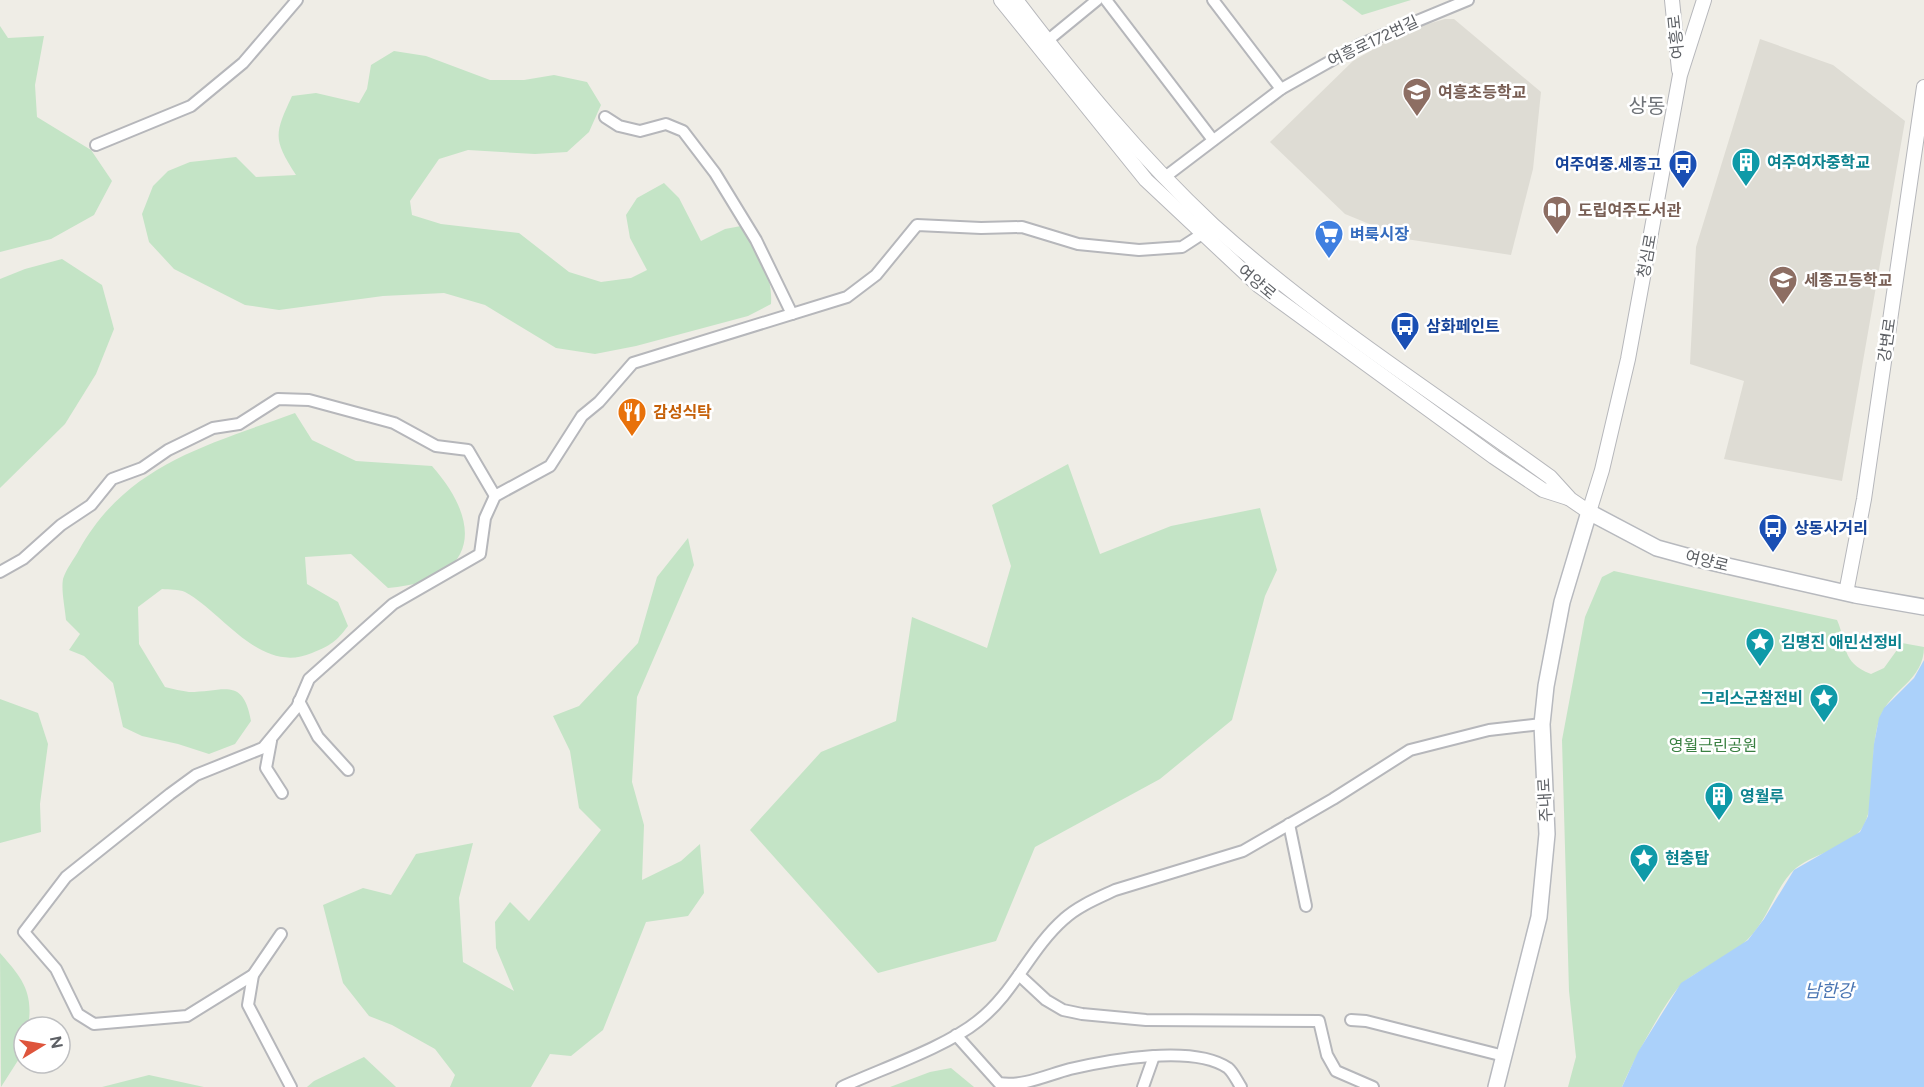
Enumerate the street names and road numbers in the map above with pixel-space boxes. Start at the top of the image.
street label: 여흥로172번길 [1325,12,1421,70]
street label: 여흥로 [1664,14,1688,60]
street label: 청심로 [1634,232,1660,279]
street label: 여양로 [1234,261,1280,304]
street label: 강변로 [1875,317,1900,363]
street label: 여양로 [1683,546,1731,576]
street label: 주내로 [1534,777,1556,823]

